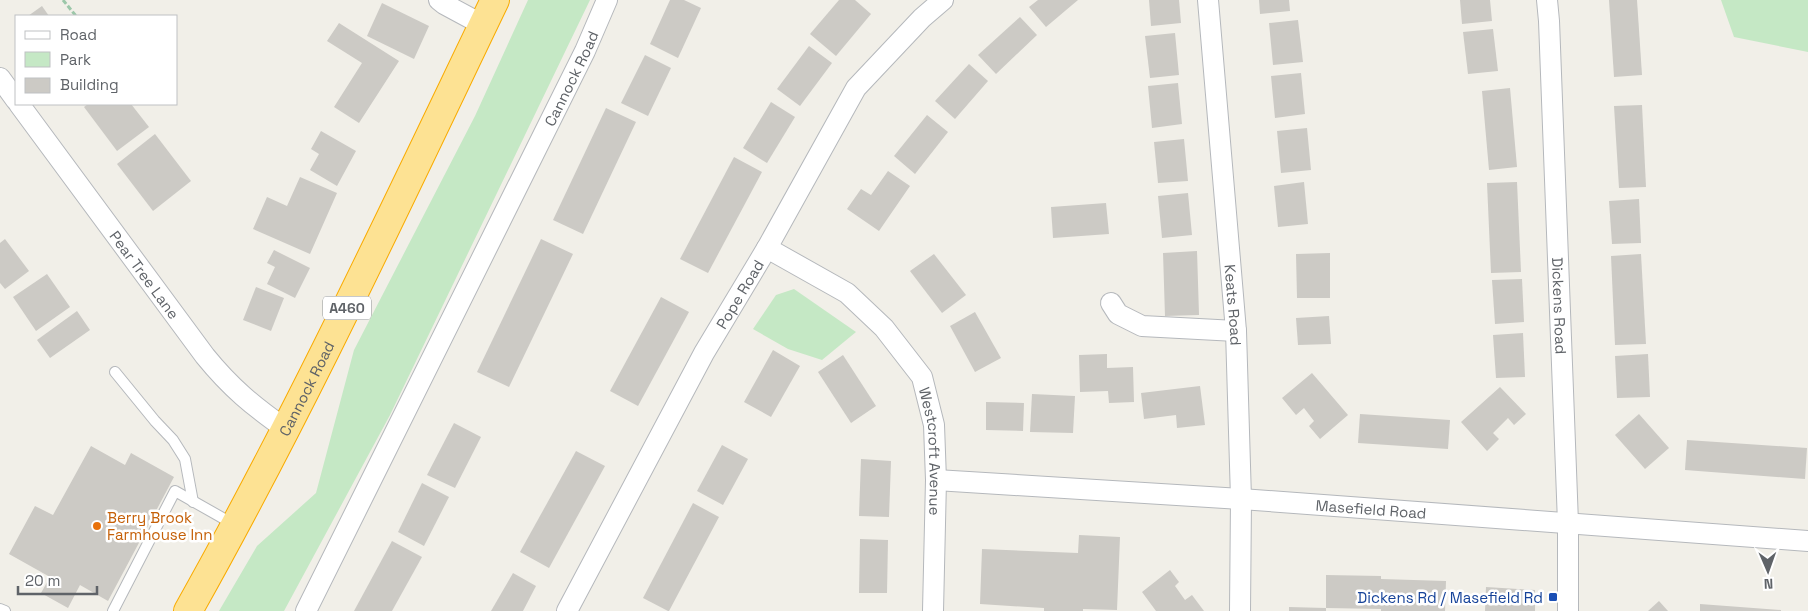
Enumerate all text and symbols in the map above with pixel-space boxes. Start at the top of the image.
legend [15,15,178,105]
text: Road [60,25,97,44]
street label: Cannock Road [540,28,602,129]
text: Park [60,50,91,69]
text: Building [60,75,119,94]
street label: Pear Tree Lane [106,227,184,323]
street label: Pope Road [711,256,767,332]
street label: Dickens Road [1548,257,1571,355]
street label: Keats Road [1221,264,1246,346]
road number: A460 [323,296,371,320]
street label: Cannock Road [274,338,338,439]
street label: Westcroft Avenue [915,385,946,516]
street label: Masefield Road [1315,495,1427,522]
place label: Berry Brook Farmhouse Inn [107,508,213,544]
marker: Berry Brook Farmhouse Inn [91,520,103,532]
north arrow [1743,546,1793,596]
scale bar [18,564,96,596]
text: 20 m [25,571,60,590]
text: N [1763,575,1773,593]
place label: Dickens Rd / Masefield Rd [1357,588,1543,607]
marker: Dickens Rd / Masefield Rd [1547,591,1559,603]

